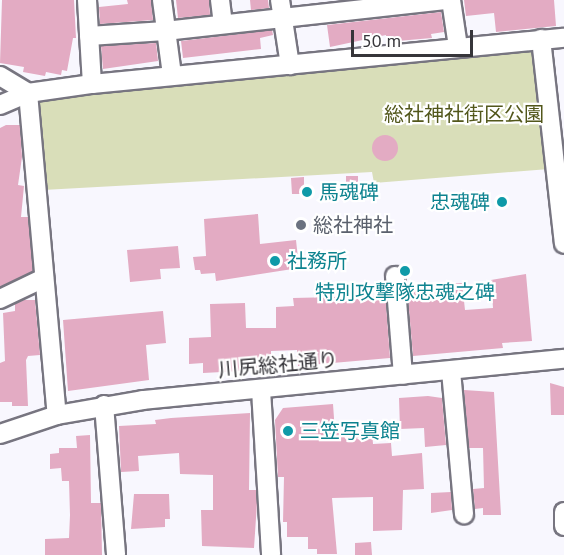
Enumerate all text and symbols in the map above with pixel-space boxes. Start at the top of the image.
scale bar [354,18,476,56]
text: 50 m [362,29,401,52]
park label: 総社神社街区公園 [384,102,544,126]
place label: 馬魂碑 [319,180,379,204]
marker: 馬魂碑 [300,185,314,199]
place label: 忠魂碑 [430,190,490,214]
marker: 忠魂碑 [495,195,509,209]
place label: 総社神社 [313,213,393,237]
marker: 総社神社 [294,218,308,232]
place label: 社務所 [287,249,347,273]
marker: 社務所 [268,254,282,268]
marker: 特別攻撃隊忠魂之碑 [398,264,412,278]
place label: 特別攻撃隊忠魂之碑 [315,280,495,304]
street label: 川尻総社通り [217,348,339,382]
place label: 三笠写真館 [300,419,400,443]
marker: 三笠写真館 [281,424,295,438]

